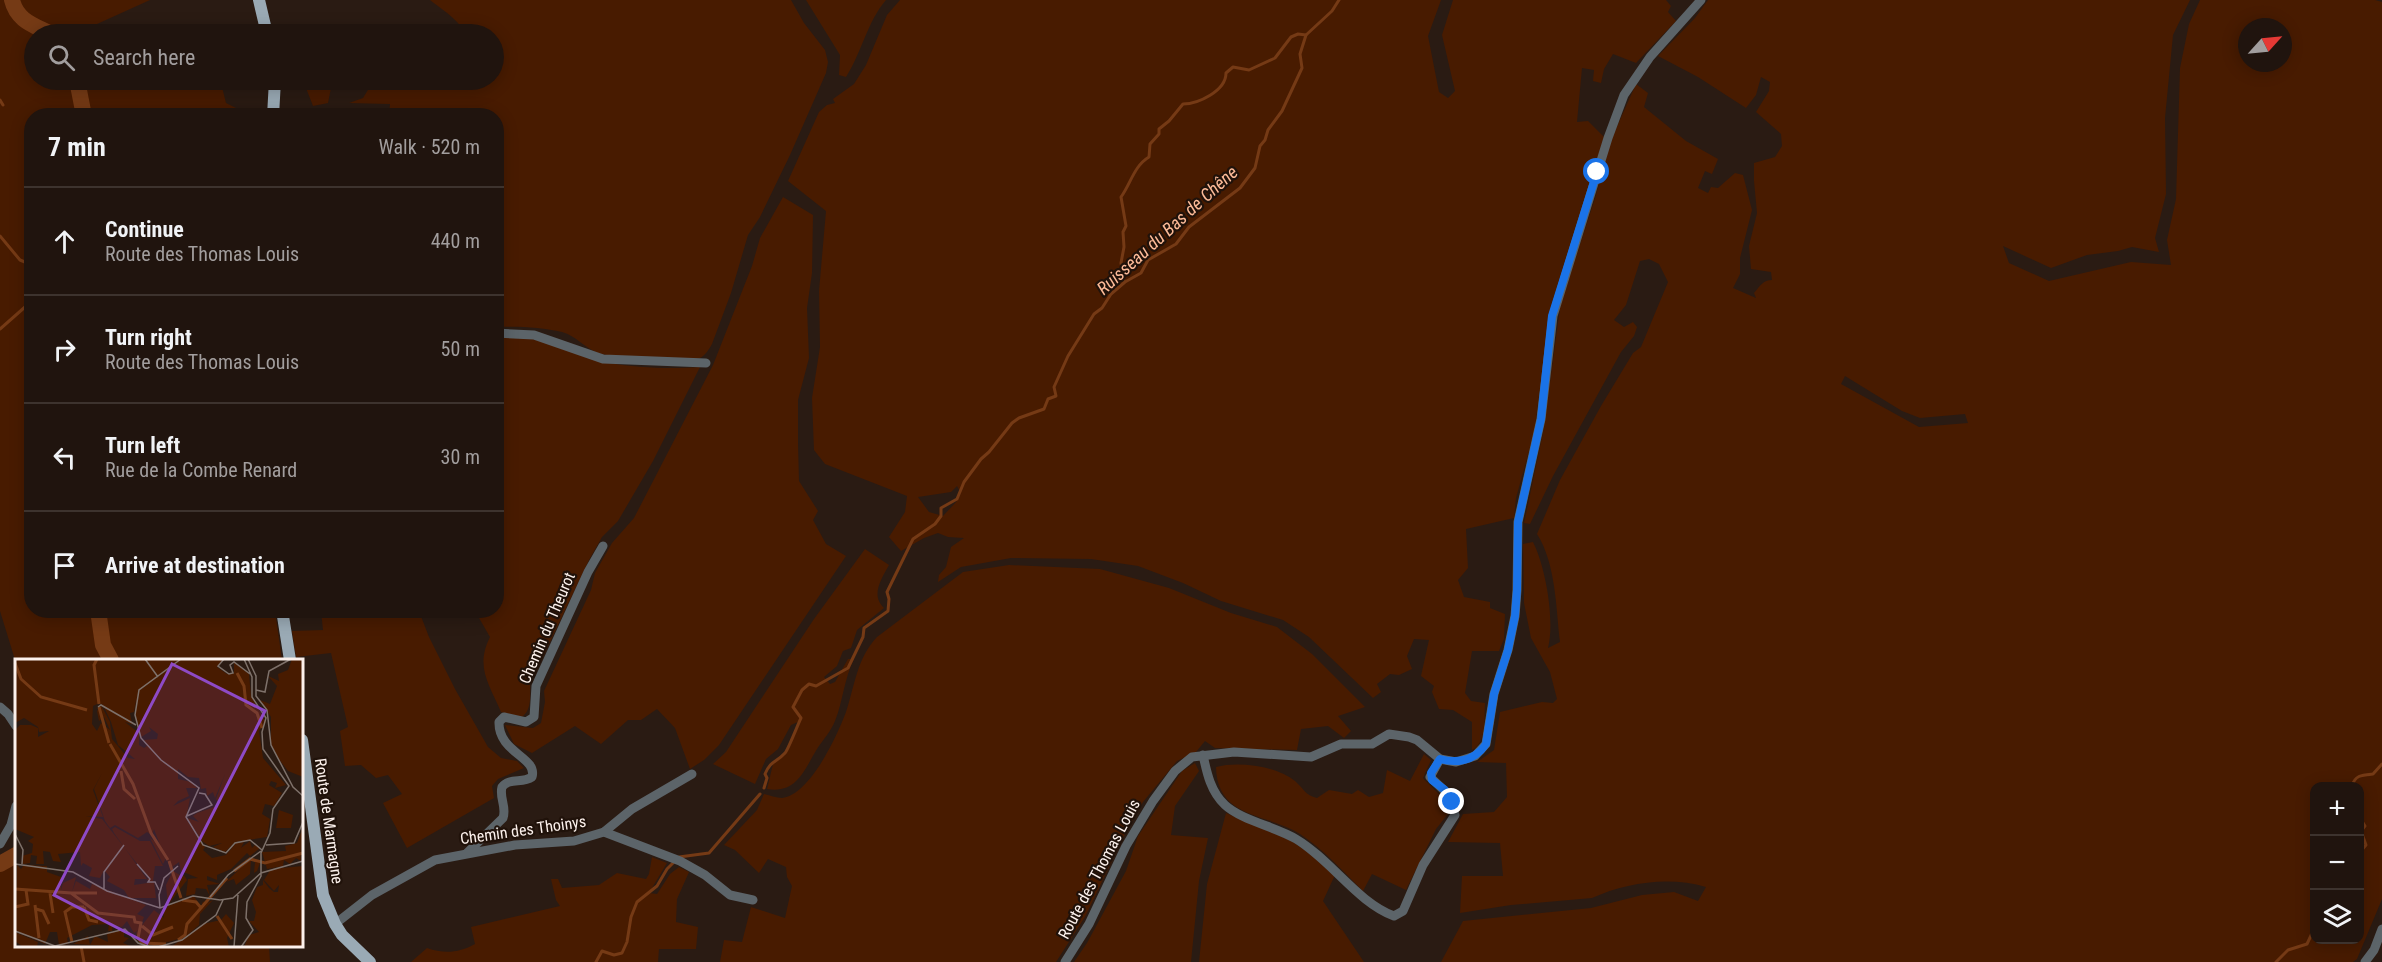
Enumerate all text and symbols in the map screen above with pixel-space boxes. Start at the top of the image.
north arrow [2238,18,2292,72]
search box [24,24,504,90]
icon: search [45,41,78,74]
text: Search here [93,45,195,70]
text: 7 min [48,132,106,162]
text: Walk · 520 m [379,135,480,159]
route start [1583,158,1609,184]
water label: Ruisseau du Bas de Chêne [1092,161,1242,299]
text: Continue [105,217,184,242]
icon: ahead [48,225,81,258]
text: 440 m [431,229,480,253]
text: Route des Thomas Louis [105,242,299,266]
text: Turn right [105,325,192,350]
icon: right [48,333,81,366]
text: 50 m [441,337,480,361]
text: Route des Thomas Louis [105,350,299,374]
text: Turn left [105,433,180,458]
icon: left [48,441,81,474]
text: 30 m [441,445,480,469]
text: Rue de la Combe Renard [105,458,297,482]
icon: arrive [48,549,81,582]
text: Arrive at destination [105,553,285,578]
street label: Chemin du Theurot [515,569,579,687]
inset map [15,659,303,947]
street label: Route de Marmagne [311,757,347,885]
map controls [2310,782,2364,944]
button: + [2310,782,2364,836]
route end [1438,788,1464,814]
street label: Route des Thomas Louis [1054,796,1144,942]
street label: Chemin des Thoinys [459,812,587,848]
button: − [2310,836,2364,890]
button: layers [2310,890,2364,944]

